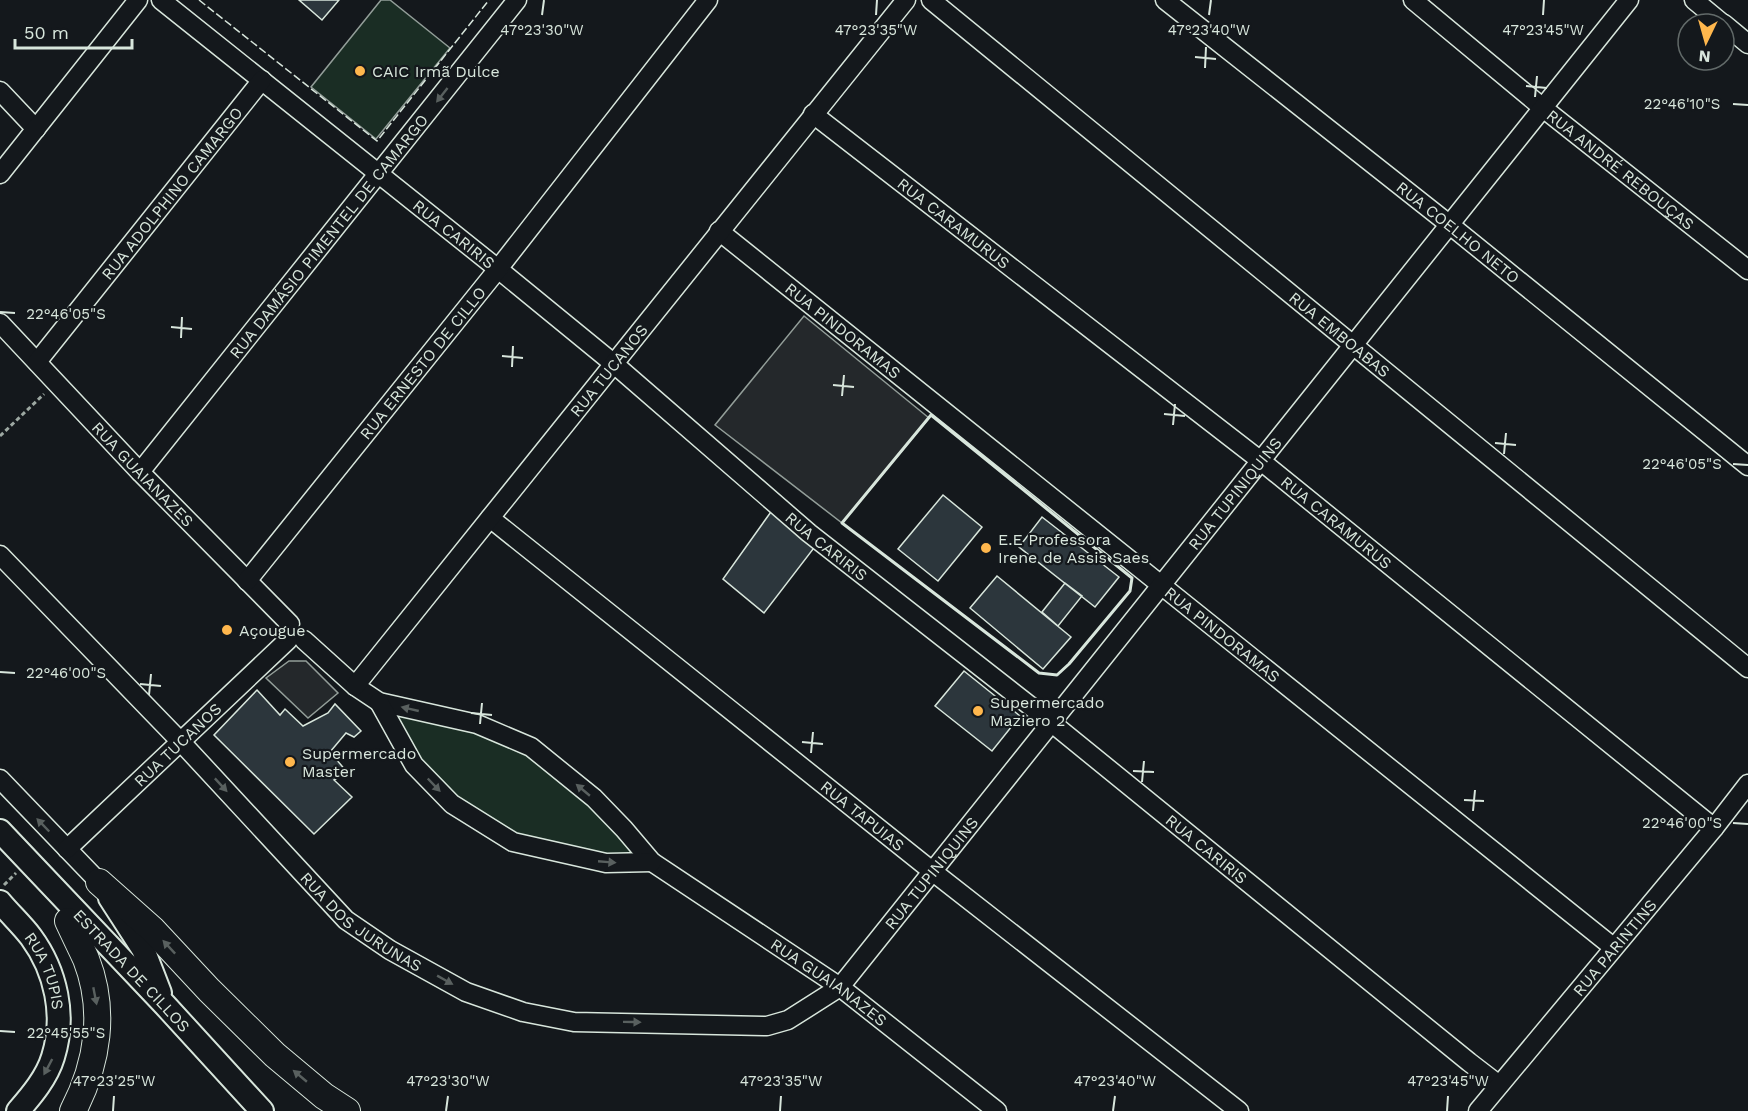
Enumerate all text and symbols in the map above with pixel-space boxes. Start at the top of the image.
scale bar [15,12,132,50]
north arrow [1676,12,1736,72]
text: 47°23'30"W [500,21,584,39]
text: 47°23'35"W [835,21,917,39]
text: 47°23'40"W [1168,21,1250,39]
text: 47°23'45"W [1502,21,1584,39]
text: 50 m [24,22,69,43]
text: N [1698,46,1711,66]
place label: CAIC Irmã Dulce [372,62,500,81]
marker: CAIC Irmã Dulce [353,64,367,78]
one-way arrow [435,87,448,103]
text: 22°46'10"S [1644,95,1720,113]
street label: RUA ADOLPHINO CAMARGO [97,103,246,283]
street label: RUA ANDRÉ REBOUÇAS [1543,105,1698,234]
street label: RUA DAMÁSIO PIMENTEL DE CAMARGO [225,110,432,362]
street label: RUA CARAMURUS [894,174,1014,272]
street label: RUA COELHO NETO [1393,177,1524,287]
street label: RUA CARIRIS [409,195,499,272]
street label: RUA PINDORAMAS [782,278,905,382]
street label: RUA ERNESTO DE CILLO [356,283,489,443]
street label: RUA EMBOABAS [1286,287,1394,381]
text: 22°46'05"S [26,305,106,323]
street label: RUA TUCANOS [566,320,651,420]
street label: RUA GUAIANAZES [88,418,198,530]
street label: RUA TUPINIQUINS [1184,433,1285,553]
text: 22°46'05"S [1642,455,1722,473]
street label: RUA CARAMURUS [1277,472,1396,573]
street label: RUA CARIRIS [782,507,871,585]
place label: E.E Professora Irene de Assis Saes [998,530,1149,567]
marker: E.E Professora Irene de Assis Saes [979,541,993,555]
street label: RUA PINDORAMAS [1161,582,1284,686]
place label: Açougue [239,621,305,640]
marker: Açougue [220,623,234,637]
text: 22°46'00"S [26,664,106,682]
place label: Supermercado Maziero 2 [990,693,1104,730]
street label: RUA TUCANOS [130,699,225,790]
one-way arrow [400,704,419,713]
marker: Supermercado Maziero 2 [971,704,985,718]
place label: Supermercado Master [302,744,416,781]
marker: Supermercado Master [283,755,297,769]
street label: RUA TAPUIAS [817,776,908,855]
one-way arrow [213,778,227,792]
one-way arrow [426,778,440,792]
one-way arrow [575,783,591,796]
street label: RUA CARIRIS [1162,810,1251,888]
street label: RUA TUPINIQUINS [881,813,982,933]
text: 22°46'00"S [1642,814,1722,832]
one-way arrow [37,818,51,832]
one-way arrow [598,857,617,867]
street label: RUA DOS JURUNAS [297,868,425,975]
street label: RUA PARINTINS [1569,895,1660,1000]
street label: ESTRADA DE CILLOS [70,905,194,1036]
street label: RUA TUPIS [21,928,68,1011]
street label: RUA GUAIANAZES [767,934,891,1030]
one-way arrow [162,939,176,954]
one-way arrow [436,975,453,985]
one-way arrow [91,986,100,1005]
one-way arrow [623,1018,642,1027]
text: 22°45'55"S [27,1024,105,1042]
one-way arrow [43,1059,53,1076]
one-way arrow [292,1069,308,1082]
text: 47°23'25"W [73,1072,155,1090]
text: 47°23'30"W [406,1072,490,1090]
text: 47°23'35"W [740,1072,822,1090]
text: 47°23'40"W [1074,1072,1156,1090]
text: 47°23'45"W [1407,1072,1489,1090]

